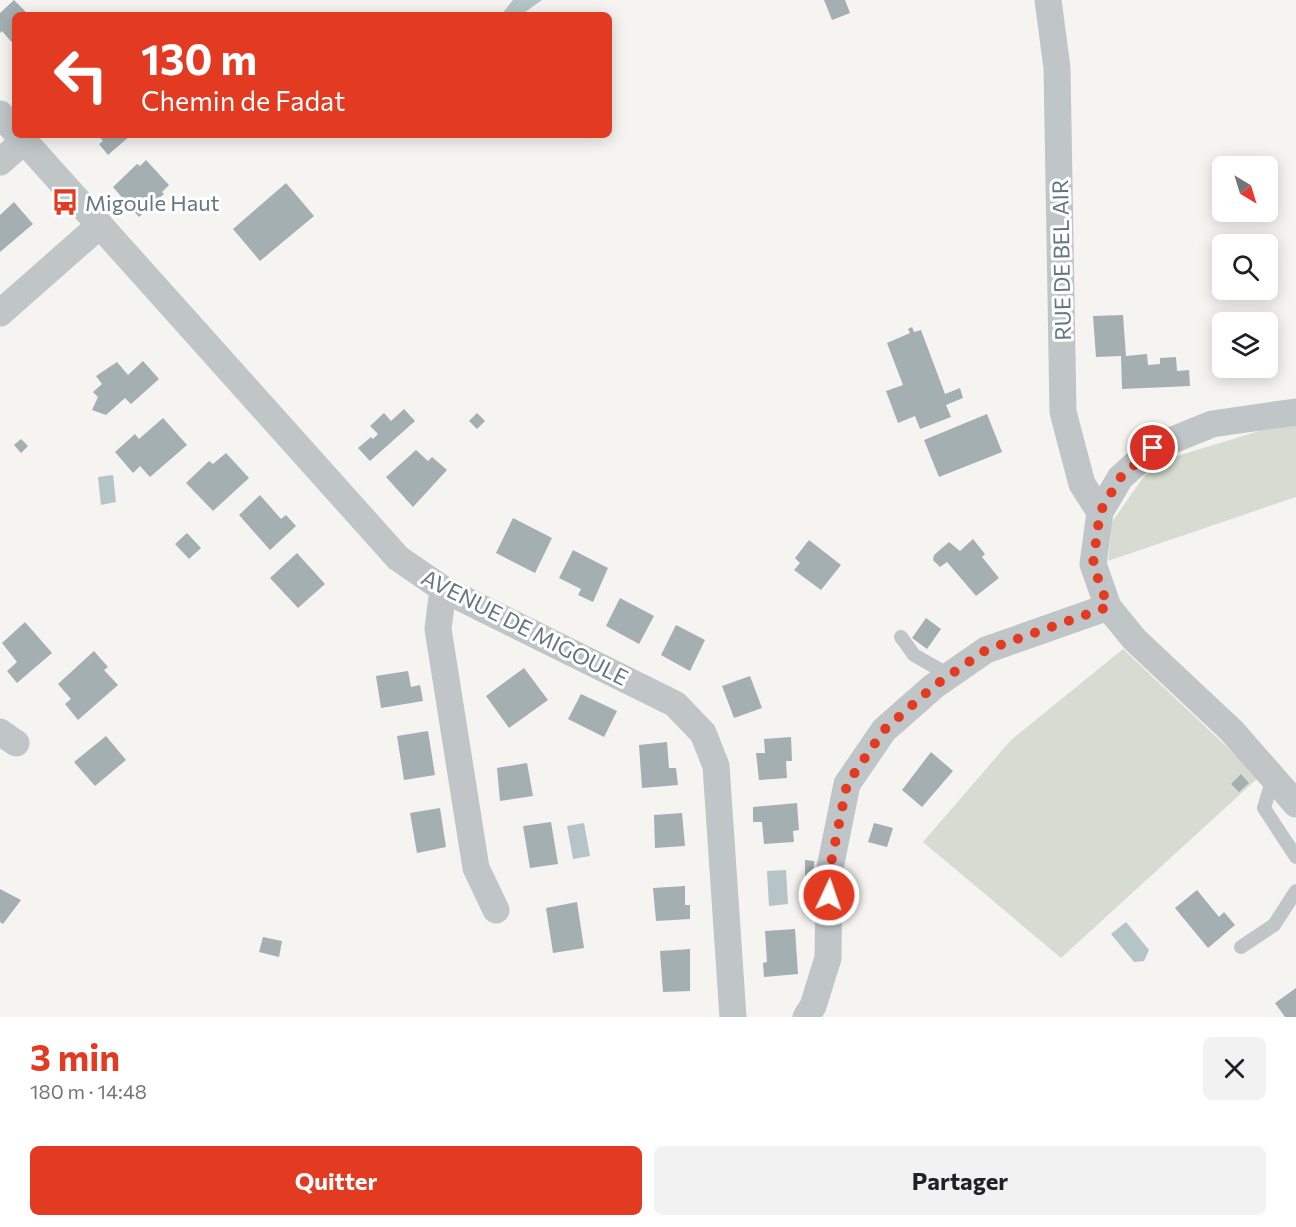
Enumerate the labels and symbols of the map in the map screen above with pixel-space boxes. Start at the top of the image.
north arrow [1212,156,1278,222]
street label: RUE DE BEL AIR [1046,179,1076,341]
bus stop icon: Migoule Haut [50,187,80,217]
place label: Migoule Haut [85,189,220,216]
pin [1127,422,1178,473]
street label: AVENUE DE MIGOULE [417,563,633,691]
position arrow [797,863,861,927]

